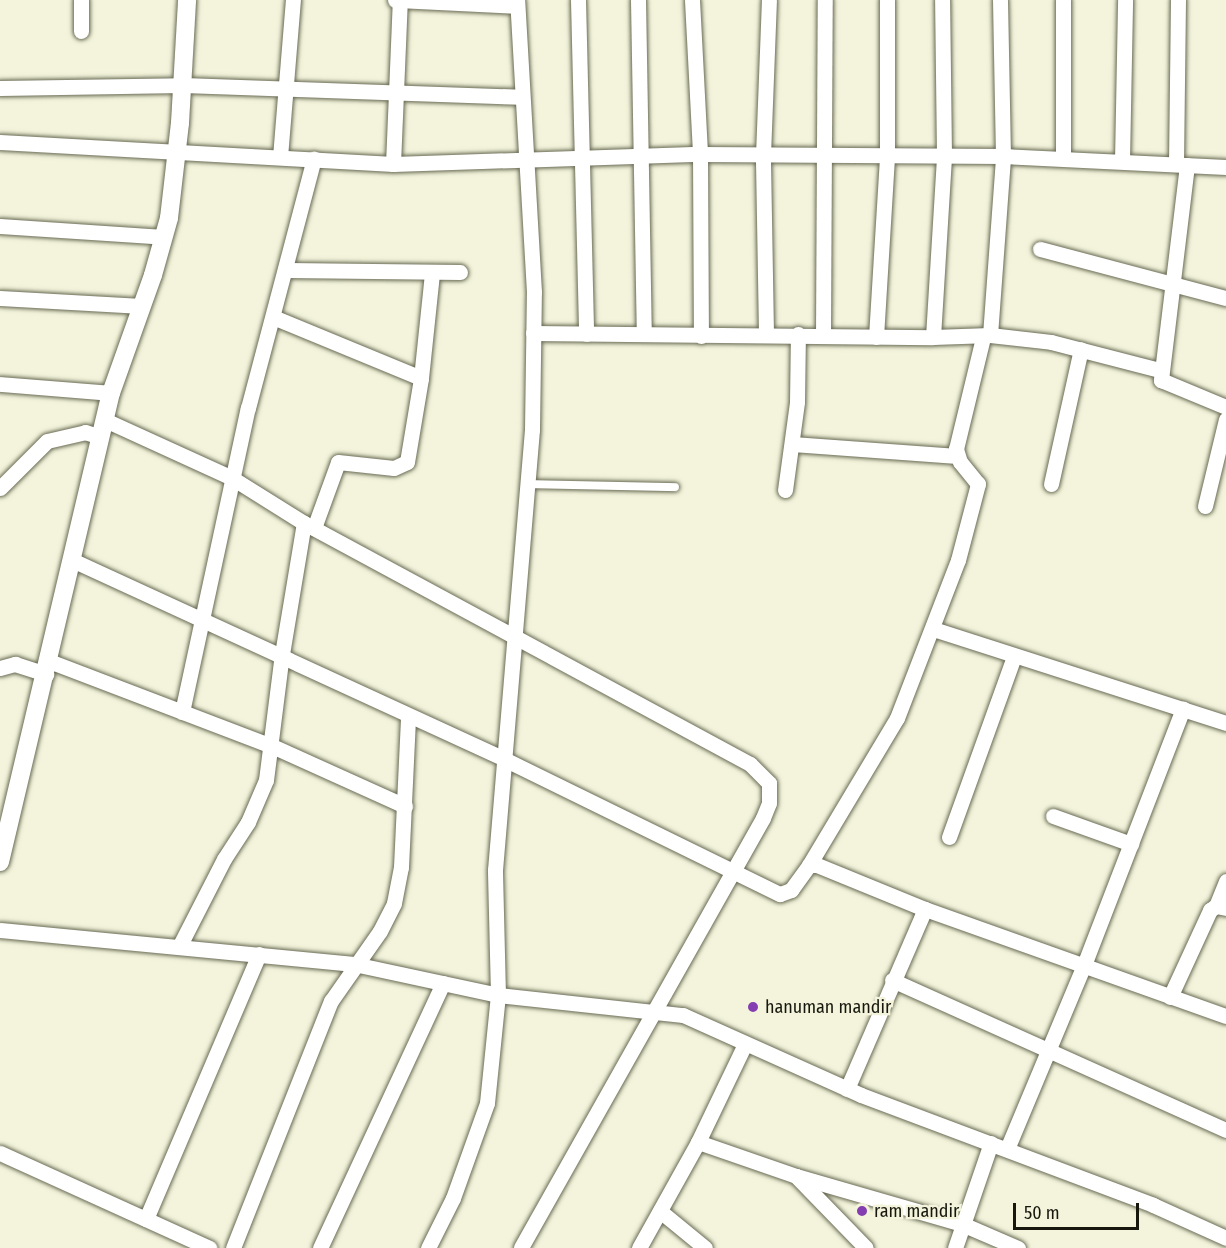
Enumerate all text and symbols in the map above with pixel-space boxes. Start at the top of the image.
place label: hanuman mandir [765,996,891,1018]
marker: hanuman mandir [746,1000,760,1014]
scale bar [1016,1191,1142,1229]
place label: ram mandir [874,1200,959,1222]
text: 50 m [1024,1202,1060,1224]
marker: ram mandir [855,1204,869,1218]

